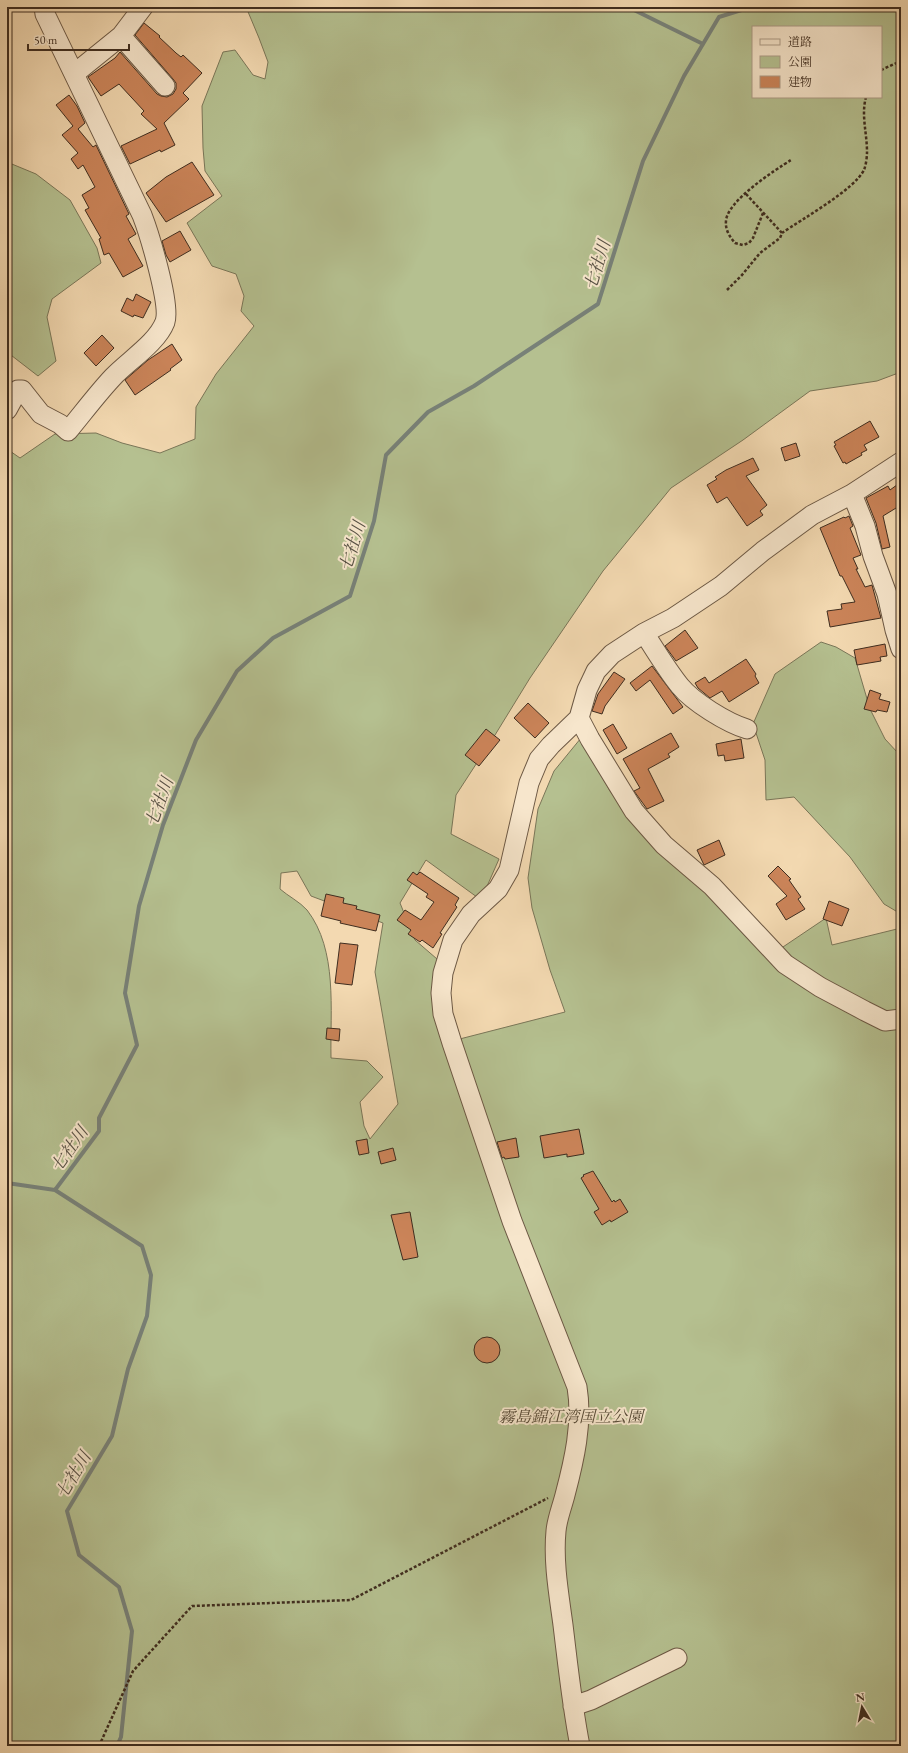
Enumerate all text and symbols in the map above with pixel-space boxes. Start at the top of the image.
scale bar [28,26,129,52]
legend [752,26,882,98]
text: 50 m [34,32,58,48]
text: 道路 [788,34,812,50]
text: 公園 [788,54,812,70]
text: 建物 [788,74,812,90]
water label: 七社川 [579,235,616,293]
water label: 七社川 [334,516,371,574]
water label: 七社川 [140,772,179,830]
water label: 七社川 [45,1120,94,1176]
park label: 霧島錦江湾国立公園 [499,1406,646,1427]
water label: 七社川 [50,1446,97,1503]
north arrow [842,1687,882,1727]
text: N [855,1689,866,1705]

